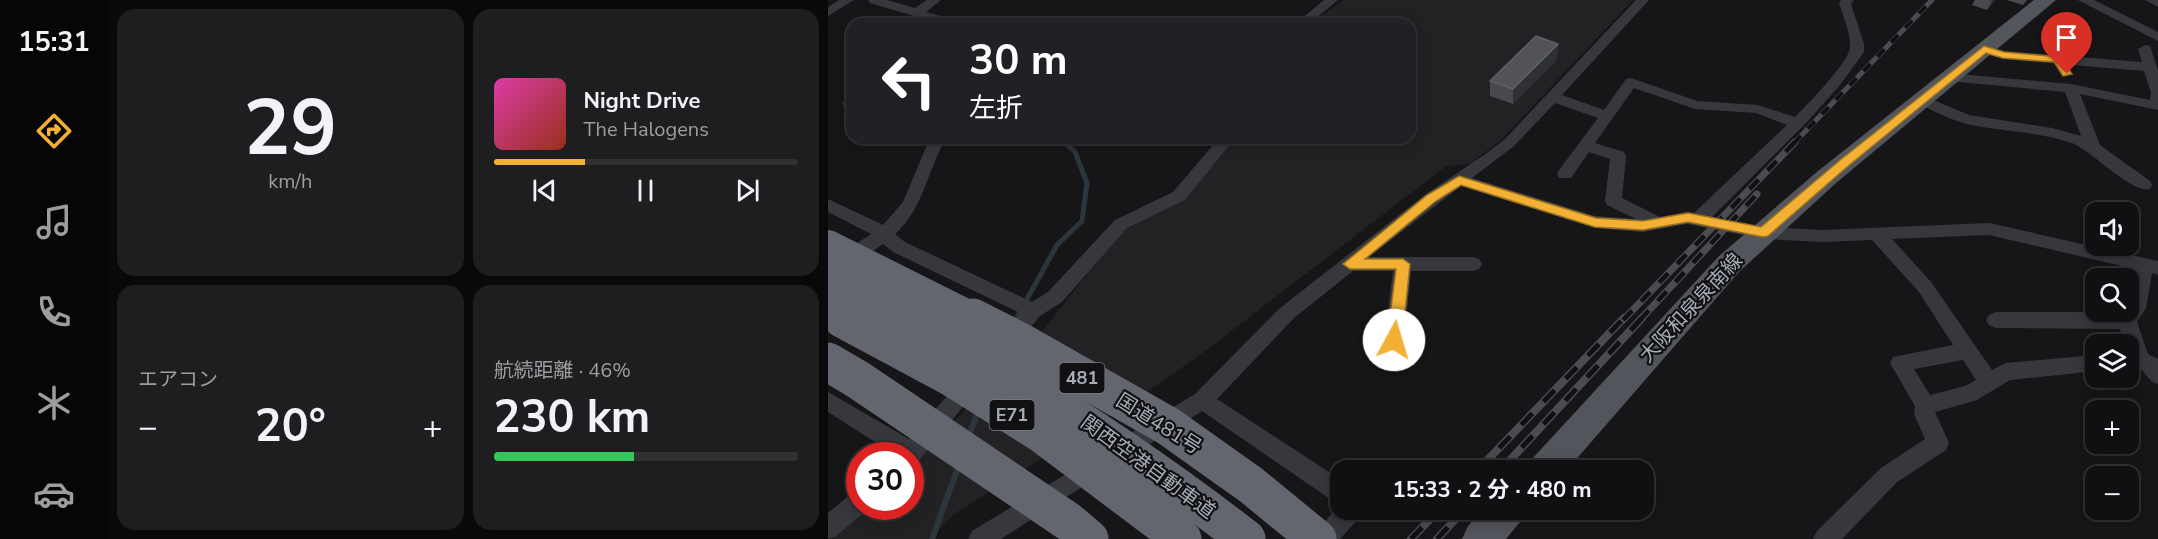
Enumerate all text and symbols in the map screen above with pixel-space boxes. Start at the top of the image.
pin [2041,12,2092,74]
icon: arrive [2050,21,2083,54]
text: 15:31 [18,24,90,61]
text: 30 m [969,32,1068,89]
icon: left [870,42,948,120]
text: 29 [243,75,337,182]
text: Night Drive [584,86,700,116]
text: 左折 [969,90,1023,127]
icon: directions [33,110,75,152]
text: The Halogens [584,116,709,143]
text: km/h [268,168,312,195]
icon: previous [528,174,561,207]
icon: pause [629,174,662,207]
icon: next [731,174,764,207]
icon: music [33,201,75,243]
map controls [2085,202,2139,520]
button: sound [2085,202,2139,256]
street label: 大阪和泉泉南線 [1633,248,1749,368]
button: search [2085,268,2139,322]
icon: phone [33,291,75,333]
position arrow [1362,308,1426,372]
button: layers [2085,334,2139,388]
text: 航続距離 · 46% [494,357,631,384]
road number: 481 [1060,363,1104,393]
text: エアコン [138,366,218,393]
icon: climate [33,382,75,424]
text: 230 km [494,387,650,448]
street label: 国道481号 [1111,387,1207,461]
text: 20° [255,396,326,457]
road number: E71 [990,400,1035,430]
button: + [2085,400,2139,454]
text: − [138,405,158,450]
text: + [423,405,443,450]
street label: 関西空港自動車道 [1075,409,1221,525]
speed limit sign: 30 [846,442,924,520]
button: − [2085,466,2139,520]
icon: car [33,473,75,515]
text: 15:33 · 2 分 · 480 m [1393,475,1591,505]

